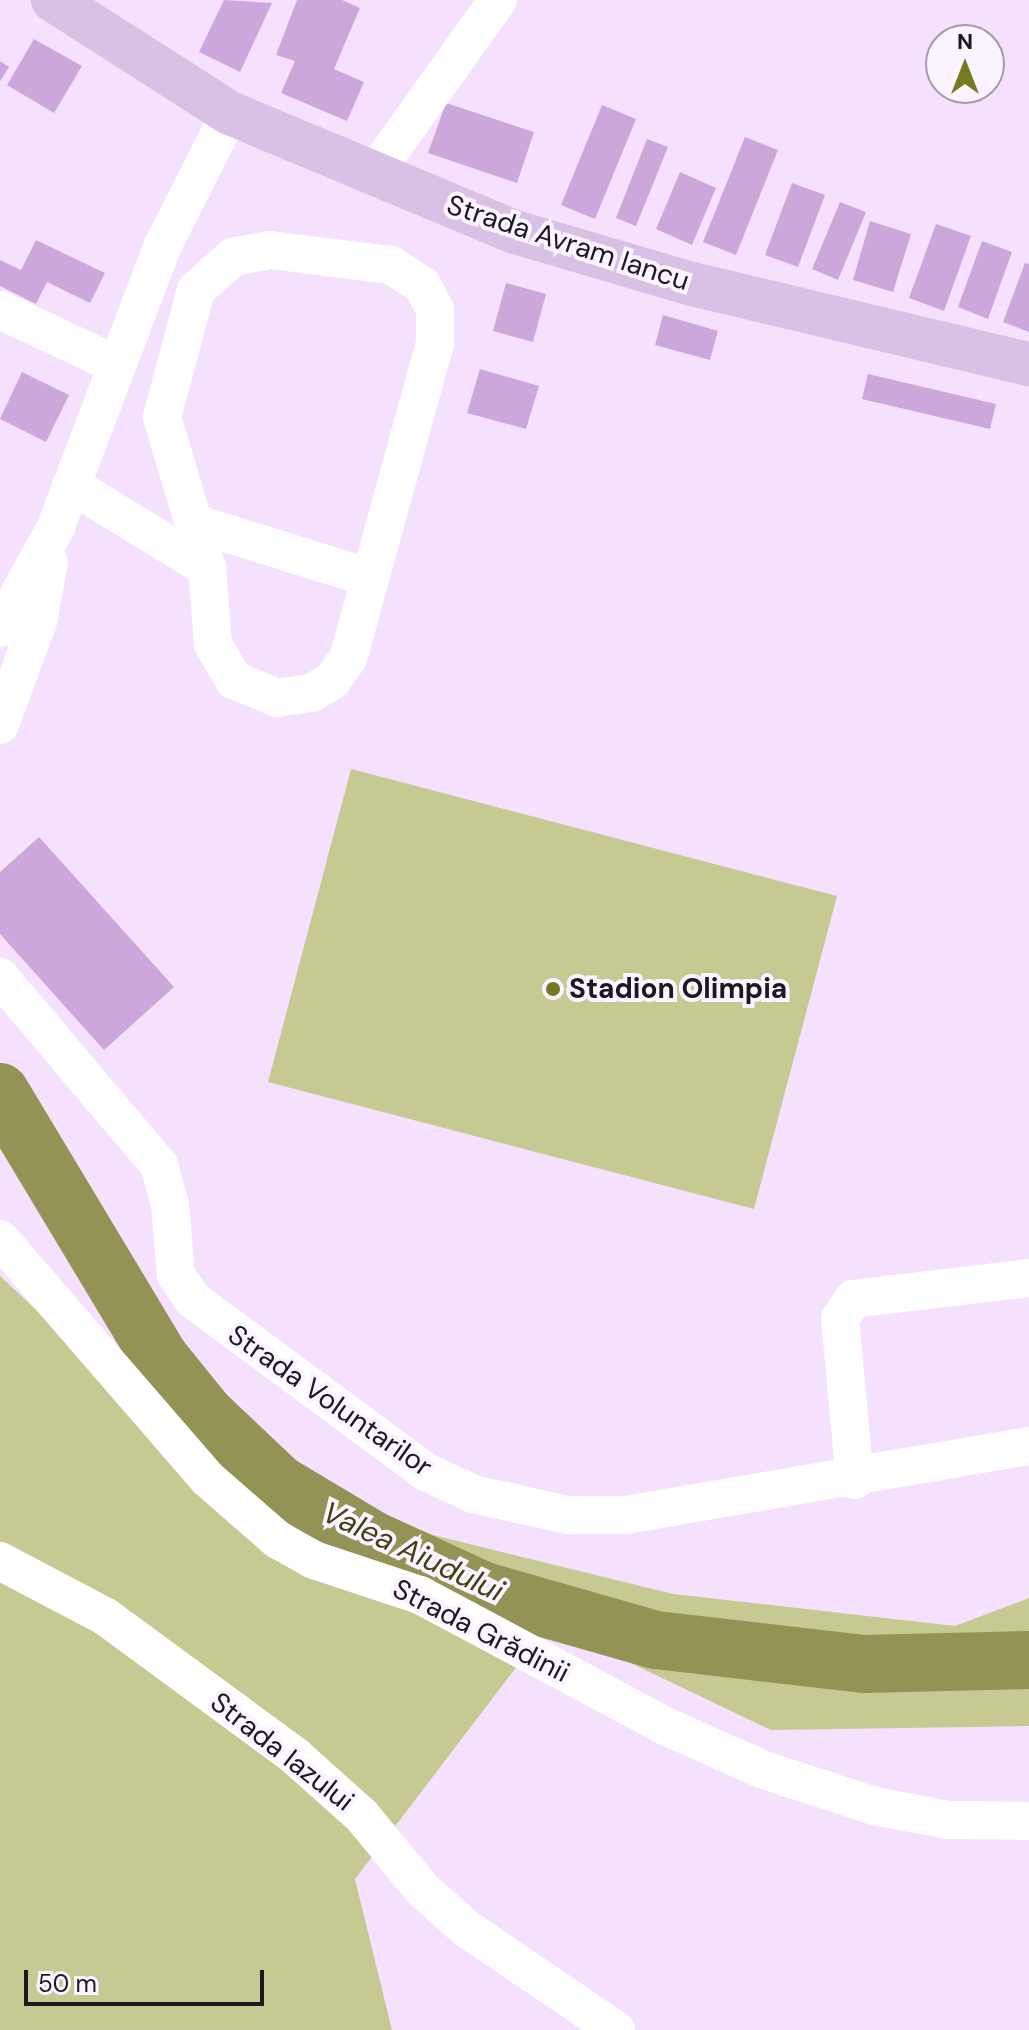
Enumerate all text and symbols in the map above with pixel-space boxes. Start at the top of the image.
north arrow [925,24,1005,104]
text: N [957,27,973,56]
street label: Strada Avram Iancu [443,188,693,298]
place label: Stadion Olimpia [569,972,787,1006]
marker: Stadion Olimpia [544,980,562,998]
street label: Strada Voluntarilor [221,1318,439,1484]
water label: Valea Aiudului [317,1494,509,1610]
street label: Strada Grădinii [387,1572,575,1690]
street label: Strada Iazului [204,1686,360,1818]
scale bar [28,1954,268,2004]
text: 50 m [38,1968,97,1999]

